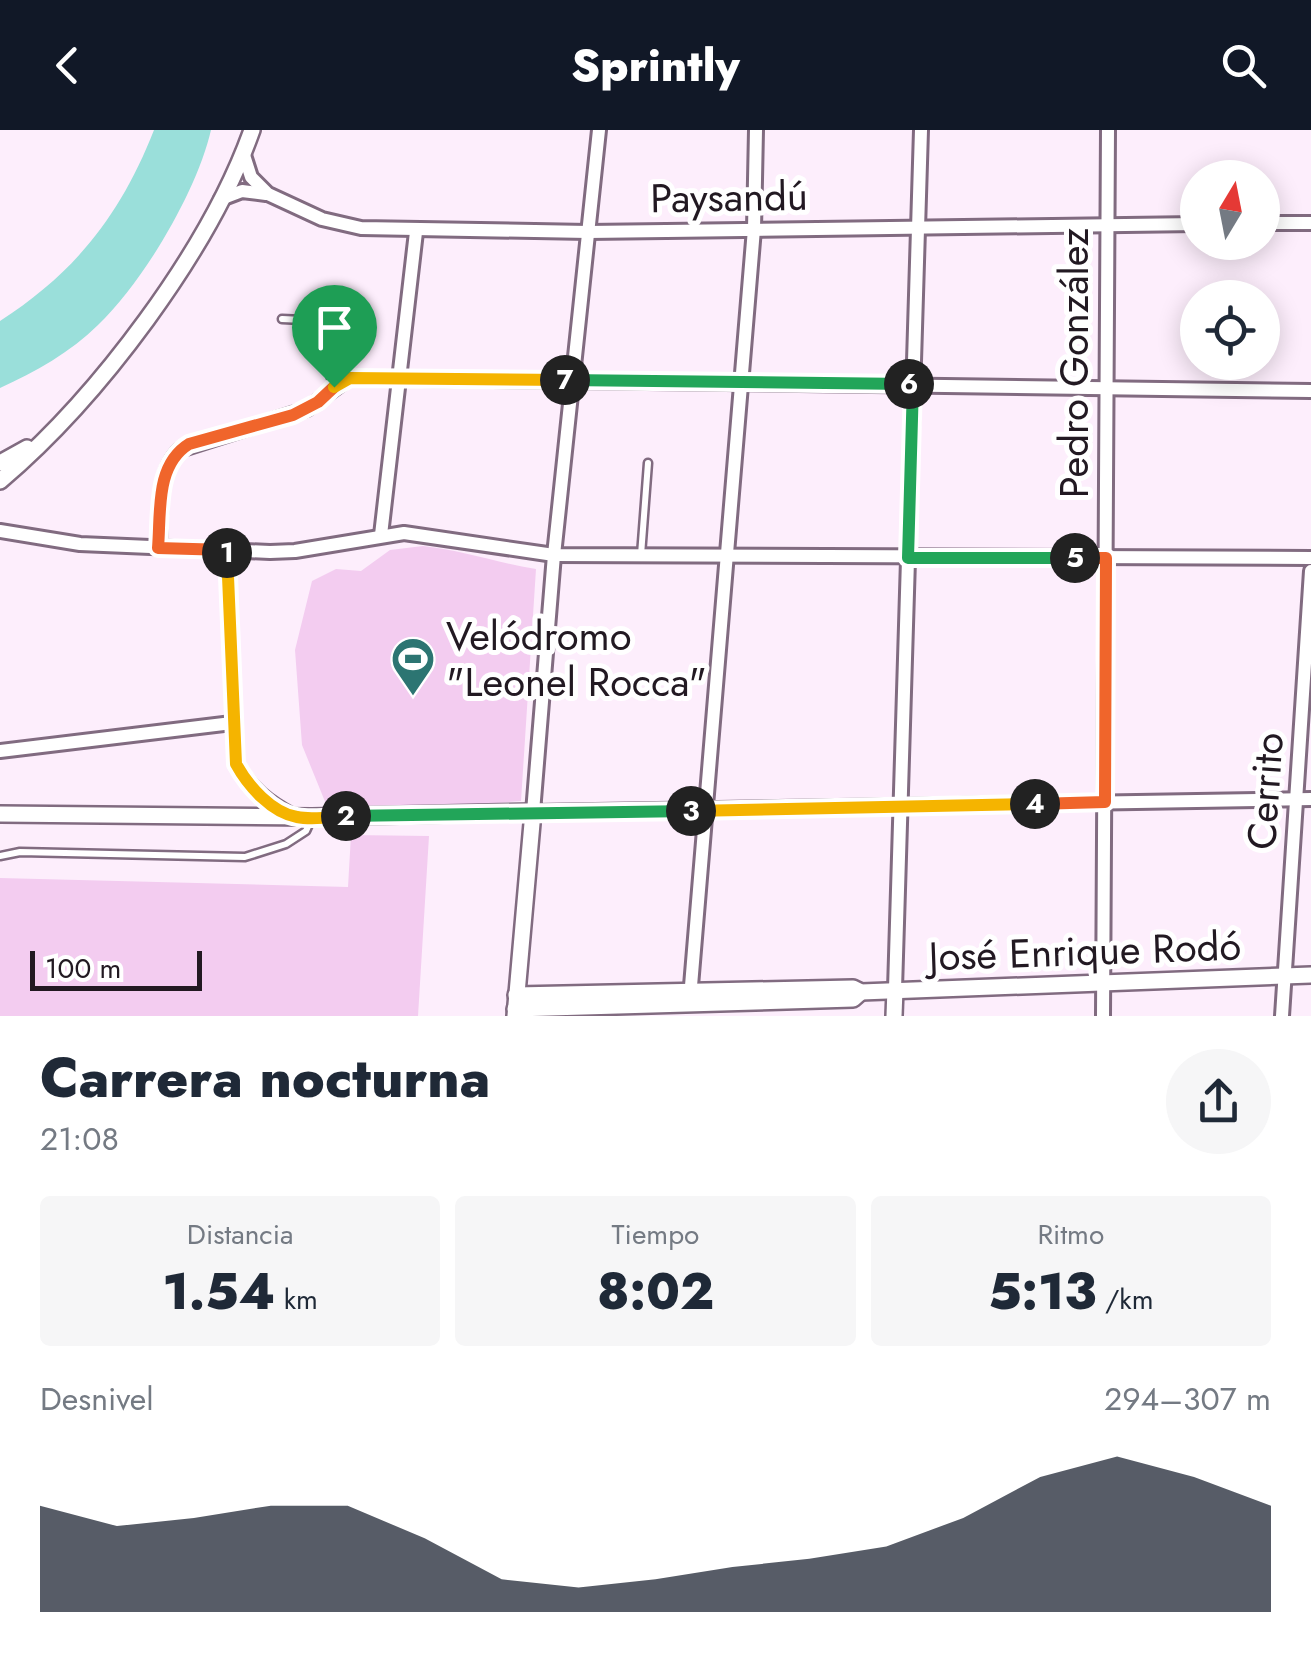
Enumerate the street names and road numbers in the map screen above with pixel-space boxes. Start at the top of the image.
street label: Paysandú [650,167,808,227]
street label: Pedro González [1045,228,1103,498]
street label: Cerrito [1232,730,1298,852]
street label: José Enrique Rodó [923,917,1242,986]

